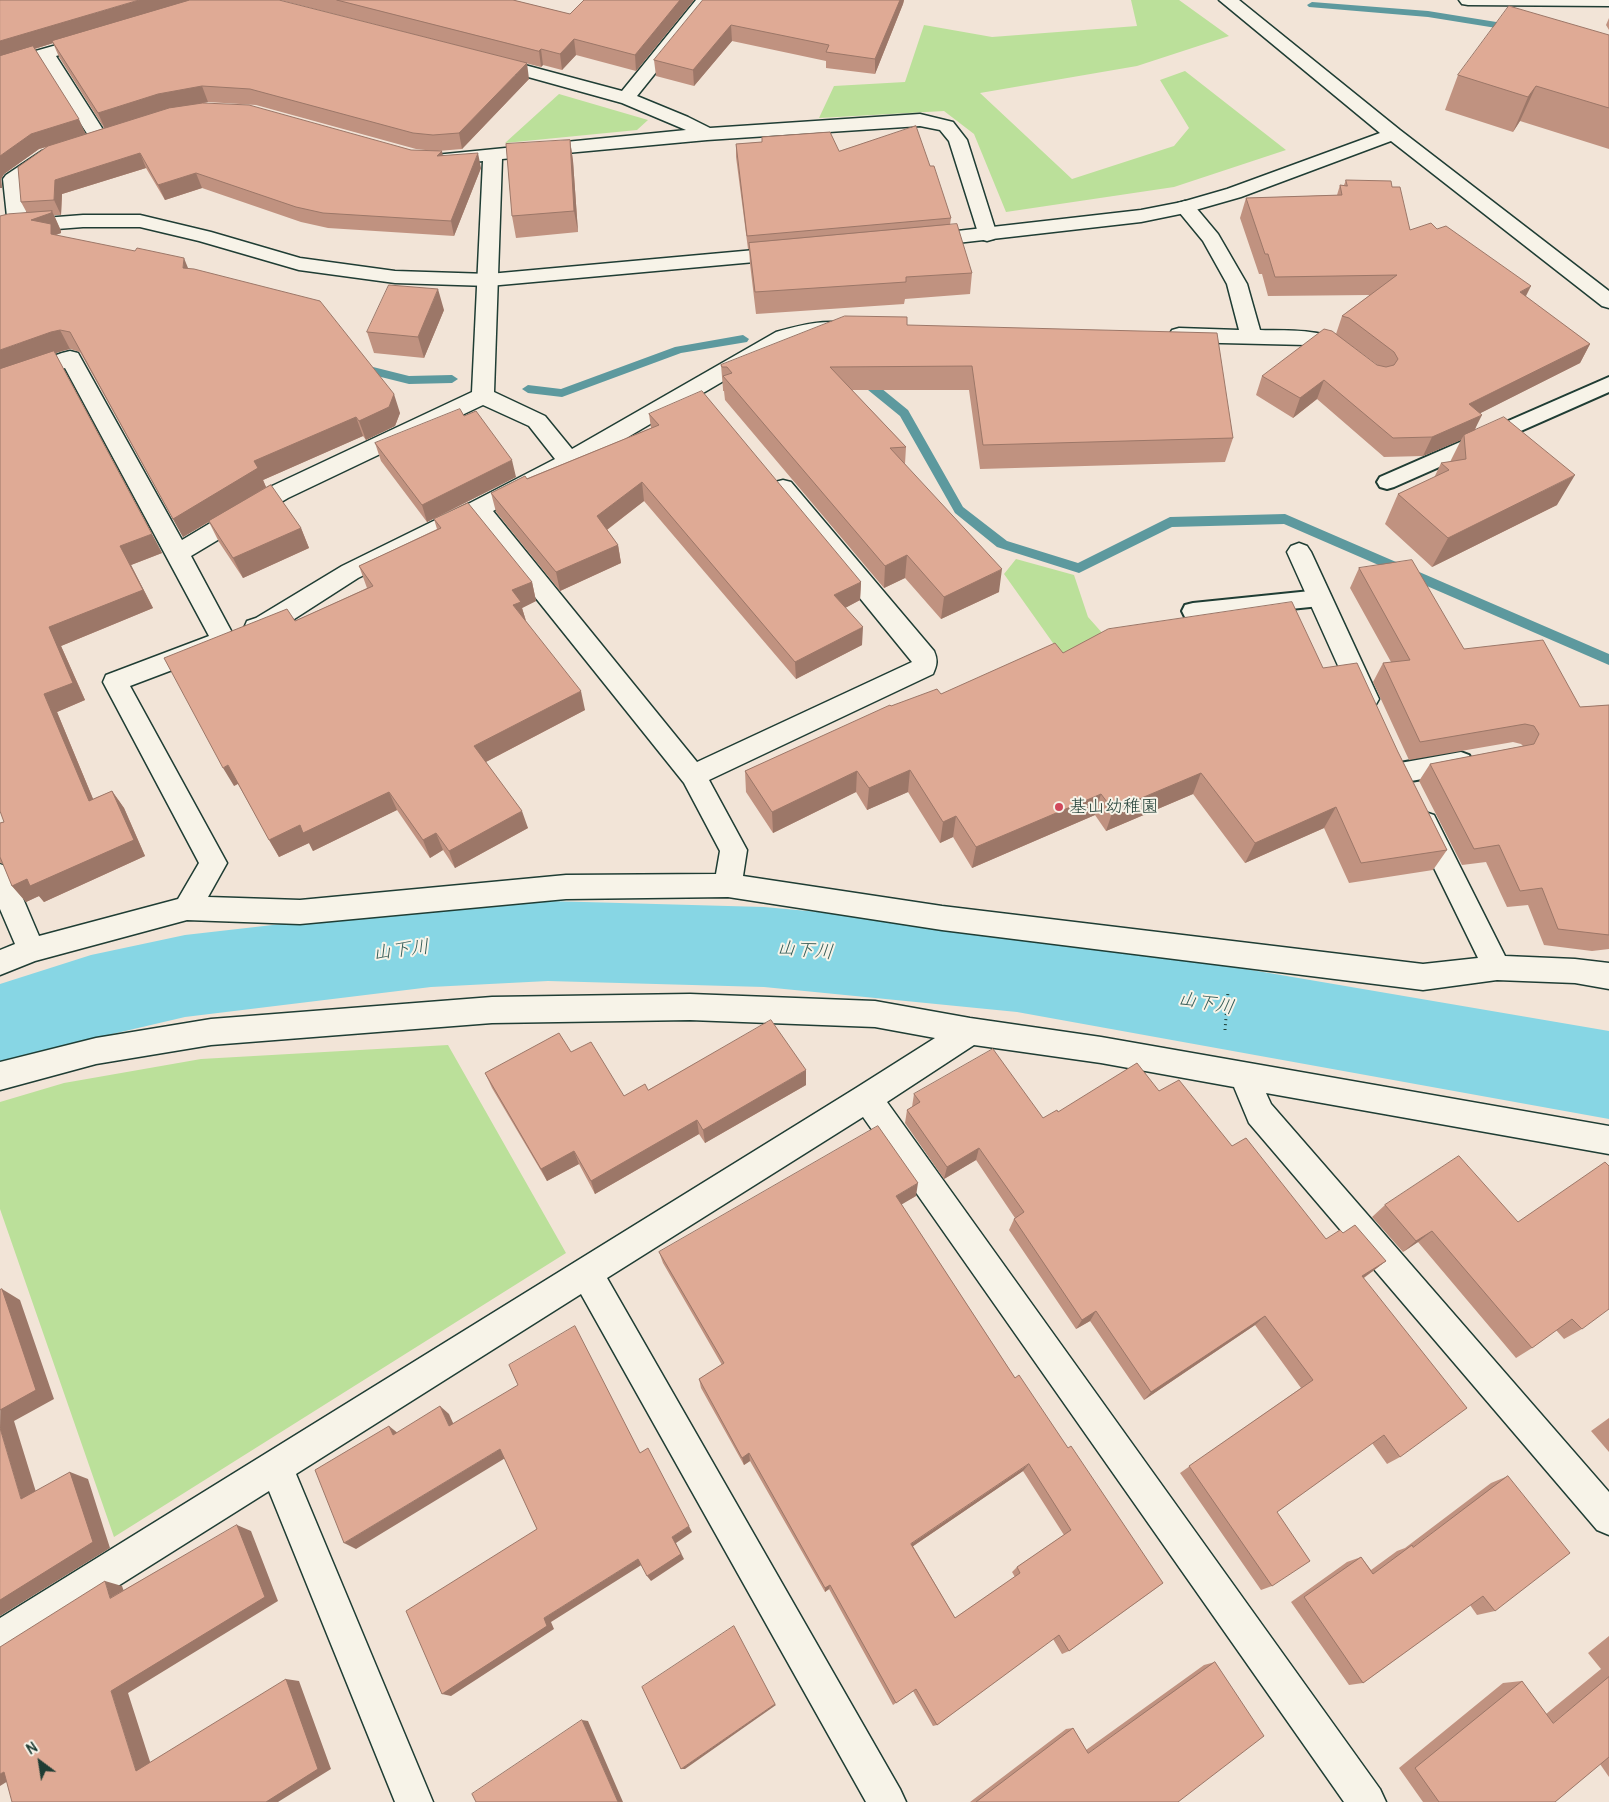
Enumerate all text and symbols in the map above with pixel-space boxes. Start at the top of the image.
place label: 基山幼稚園 [1069,796,1159,818]
marker: 基山幼稚園 [1053,801,1065,813]
water label: 山下川 [371,936,431,966]
water label: 山下川 [776,937,834,965]
water label: 山下川 [1176,988,1236,1020]
north arrow [15,1737,65,1787]
text: N [24,1739,40,1758]

